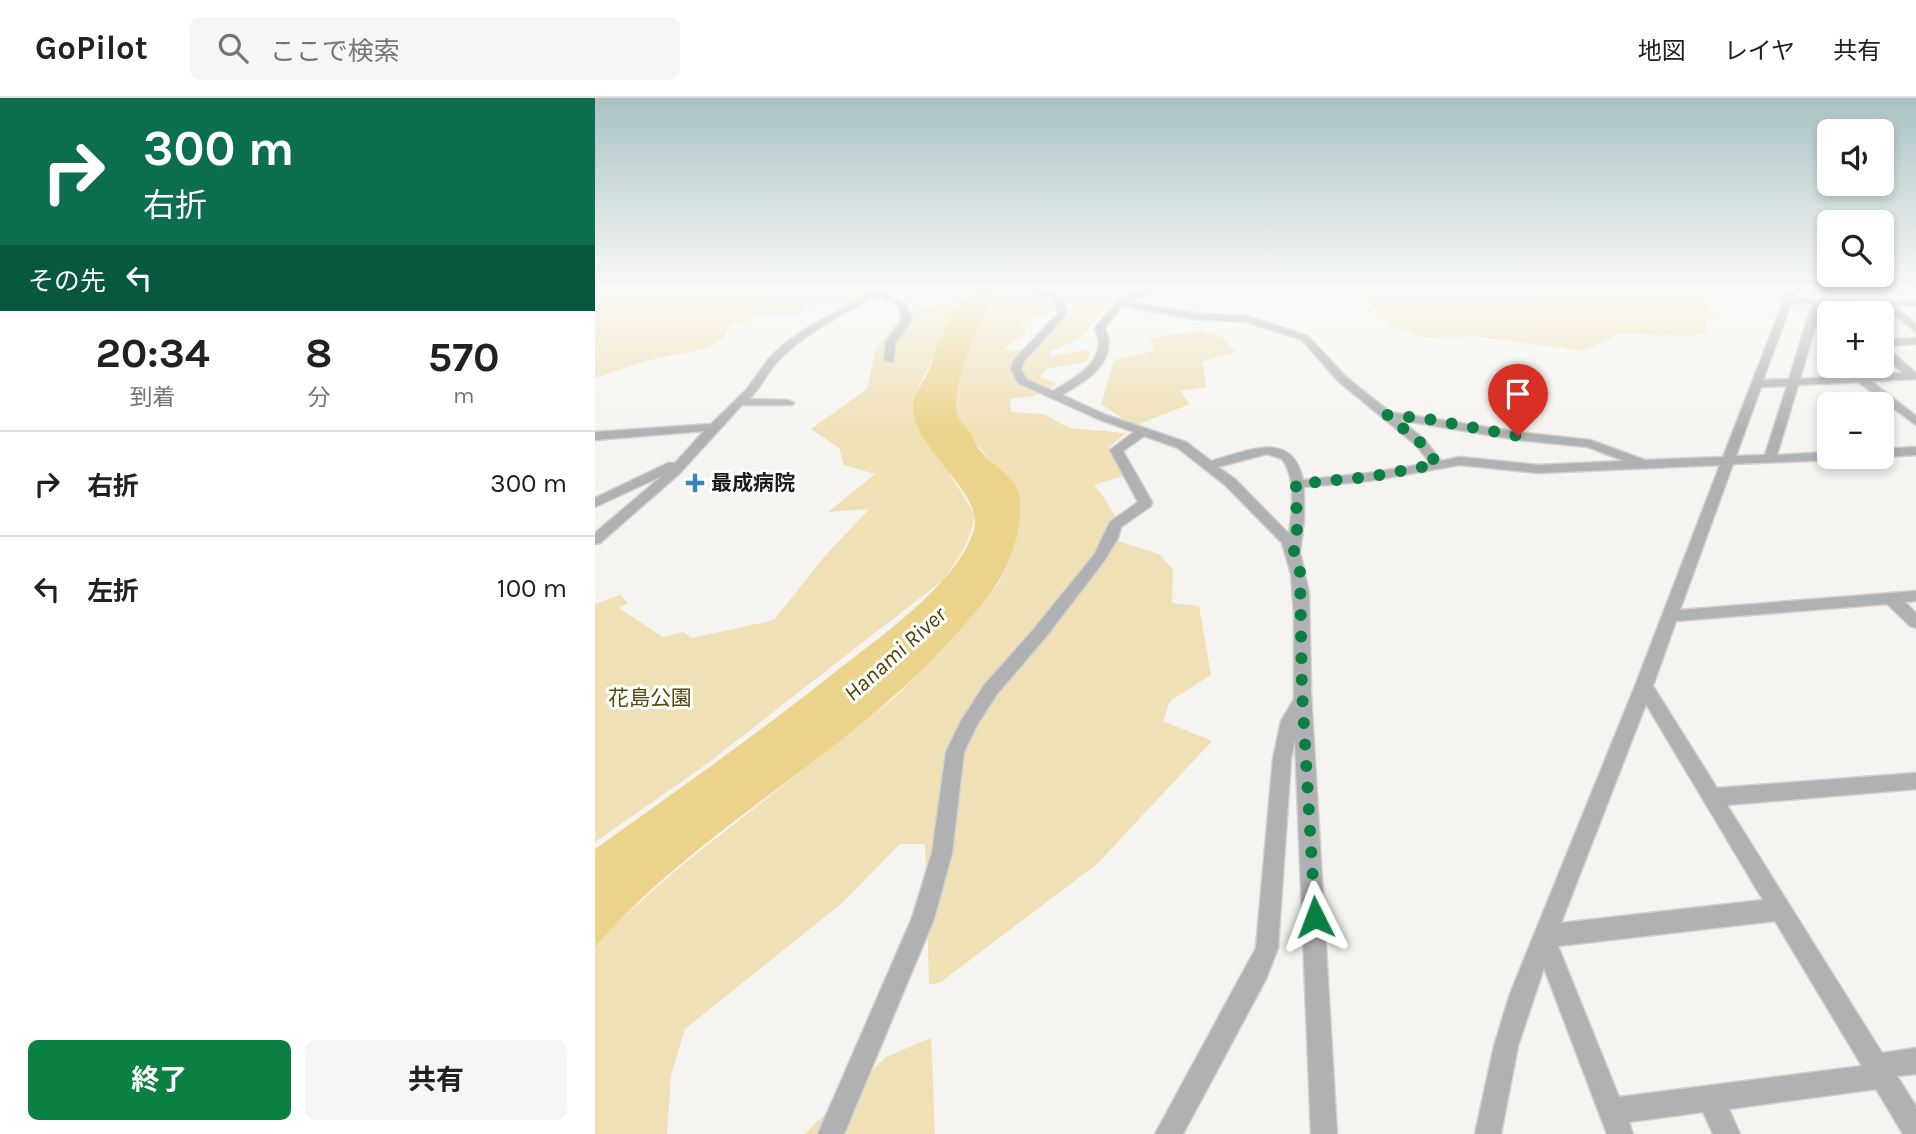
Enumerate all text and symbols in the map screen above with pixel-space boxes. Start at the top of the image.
search box [190,17,680,80]
text: GoPilot [35,29,148,67]
icon: search [214,29,252,67]
text: ここで検索 [270,36,400,67]
text: 地図 [1638,37,1686,65]
text: レイヤ [1724,37,1795,65]
text: 共有 [1833,37,1881,65]
map controls [1817,119,1894,469]
button: sound [1817,119,1894,196]
text: 300 m [143,120,294,177]
icon: right [28,126,119,217]
text: 右折 [143,187,207,224]
button: search [1817,210,1894,287]
icon: left [120,259,158,297]
text: その先 [28,266,106,297]
button: + [1817,301,1894,378]
text: 20:34 [95,328,210,378]
text: 8 [305,328,332,378]
text: 570 [428,332,500,382]
pin [1488,364,1548,436]
icon: arrive [1499,375,1537,413]
text: m [453,382,474,409]
text: 到着 [130,384,176,411]
text: 分 [307,384,330,411]
button: − [1817,392,1894,469]
icon: right [28,465,66,503]
text: 300 m [490,468,567,499]
text: 右折 [87,471,139,502]
place label: 最成病院 [711,471,795,495]
marker: 最成病院 [685,473,705,493]
icon: left [28,570,66,608]
text: 100 m [497,573,567,604]
text: 左折 [87,576,139,607]
water label: Hanami River [838,600,952,707]
park label: 花島公園 [608,686,692,710]
position arrow [1278,880,1352,954]
button: 終了 [28,1040,291,1120]
button: 共有 [305,1040,567,1120]

